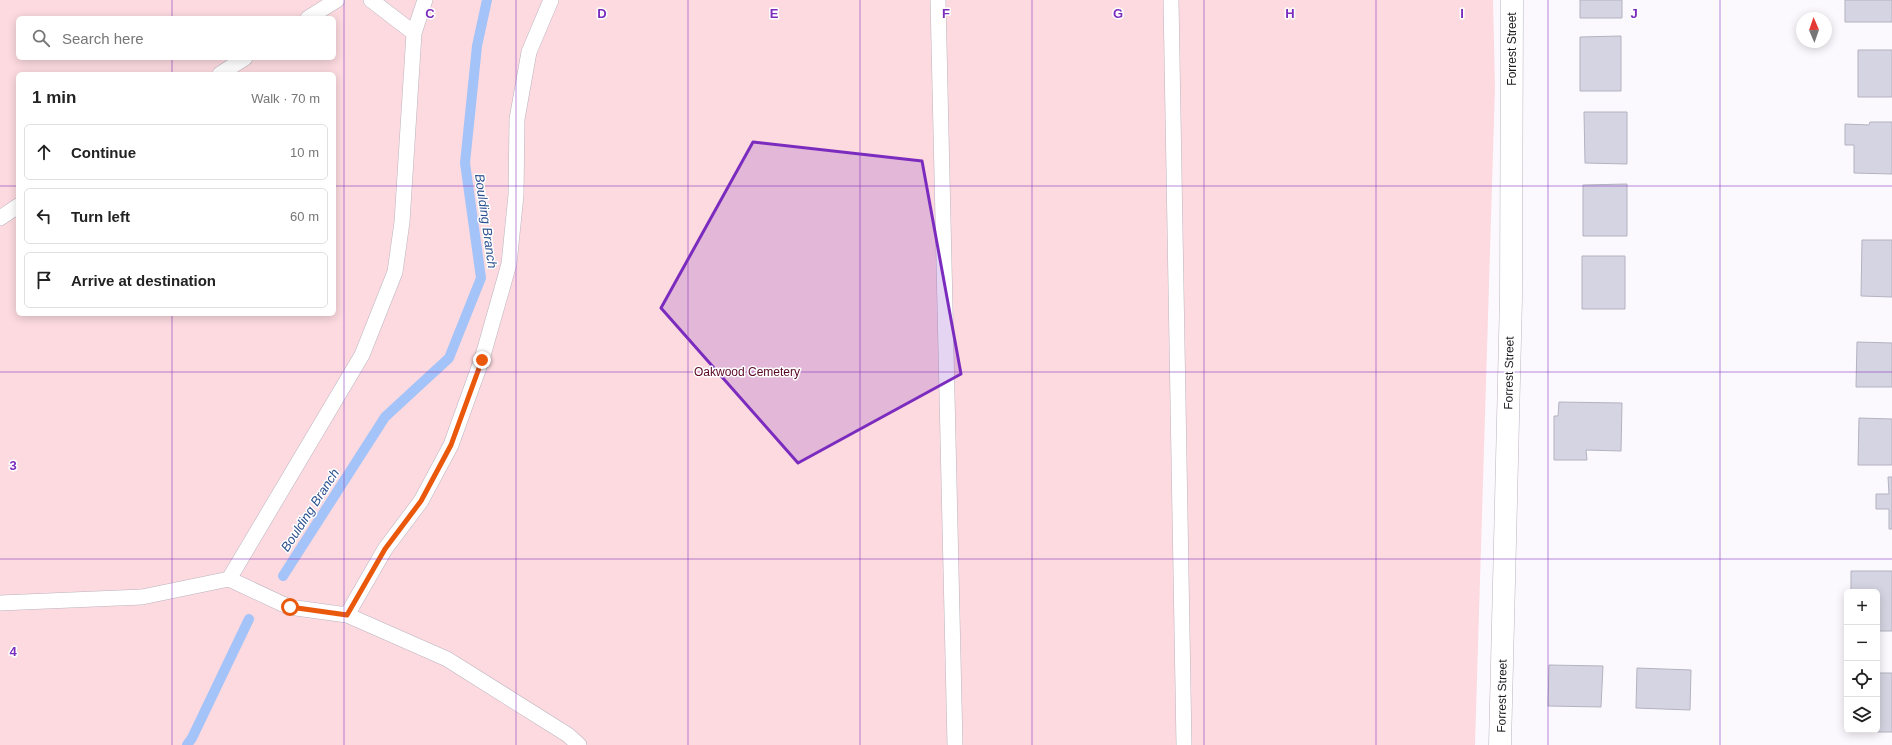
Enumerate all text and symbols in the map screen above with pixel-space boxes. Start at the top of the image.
text: C [425,6,435,21]
text: D [597,6,607,21]
text: E [770,6,779,21]
text: F [942,6,950,21]
text: G [1113,6,1123,21]
text: H [1285,6,1295,21]
text: I [1460,6,1464,21]
text: J [1630,6,1638,21]
street label: Forrest Street [1505,12,1519,86]
north arrow [1796,12,1832,48]
search box [16,16,336,60]
icon: search [30,27,52,49]
text: Search here [62,30,144,47]
text: 1 min [32,88,76,107]
text: Walk · 70 m [251,91,320,106]
icon: ahead [33,141,55,163]
text: Continue [71,144,136,161]
text: 10 m [290,145,319,160]
water label: Boulding Branch [472,173,500,269]
icon: left [33,205,55,227]
text: Turn left [71,208,130,225]
text: 60 m [290,209,319,224]
icon: arrive [33,269,55,291]
text: Arrive at destination [71,272,216,289]
street label: Forrest Street [1501,336,1517,410]
route end [473,351,491,369]
park label: Oakwood Cemetery [694,365,800,379]
text: 3 [9,458,17,473]
water label: Boulding Branch [278,466,342,554]
map controls [1844,589,1880,733]
button: + [1844,589,1880,625]
route start [281,598,299,616]
button: − [1844,625,1880,661]
text: 4 [9,644,17,659]
street label: Forrest Street [1494,659,1510,733]
button: locate [1844,661,1880,697]
button: layers [1844,697,1880,733]

